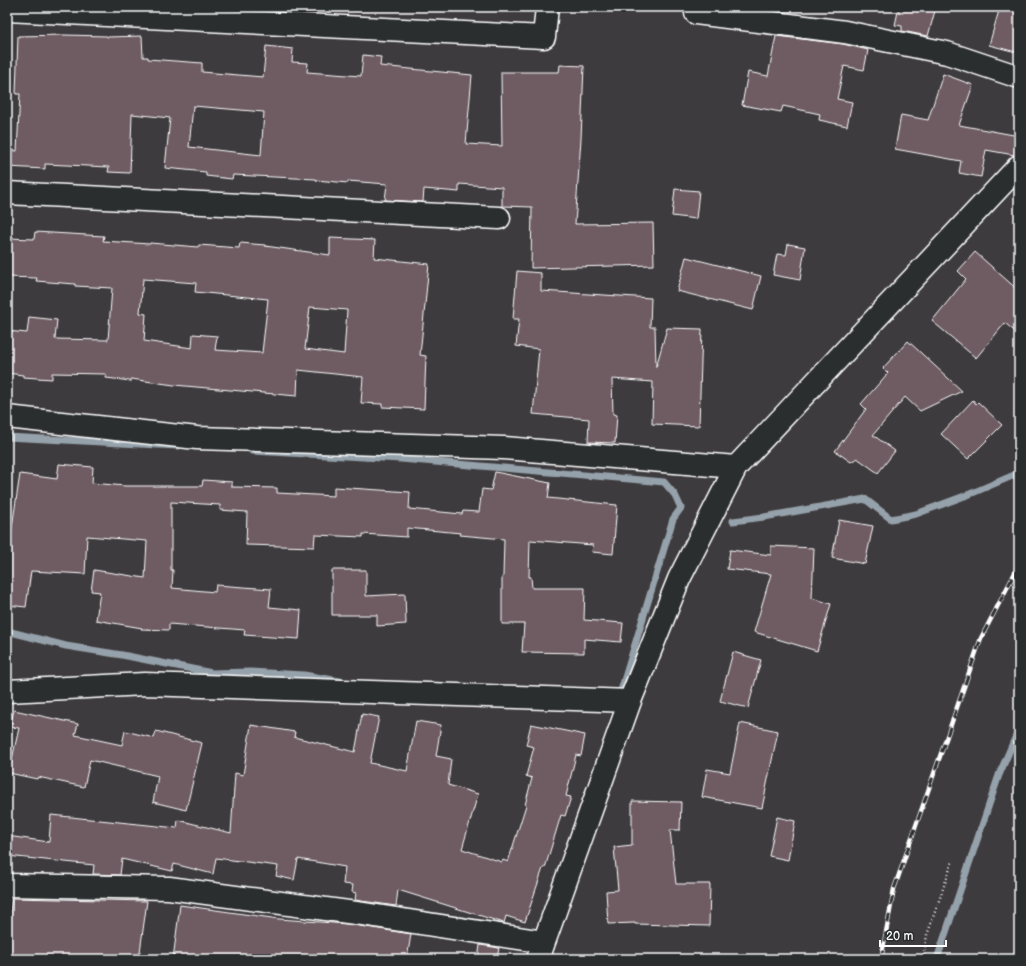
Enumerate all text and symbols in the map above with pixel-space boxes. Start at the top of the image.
scale bar [880,922,946,948]
text: 20 m [886,929,913,944]

